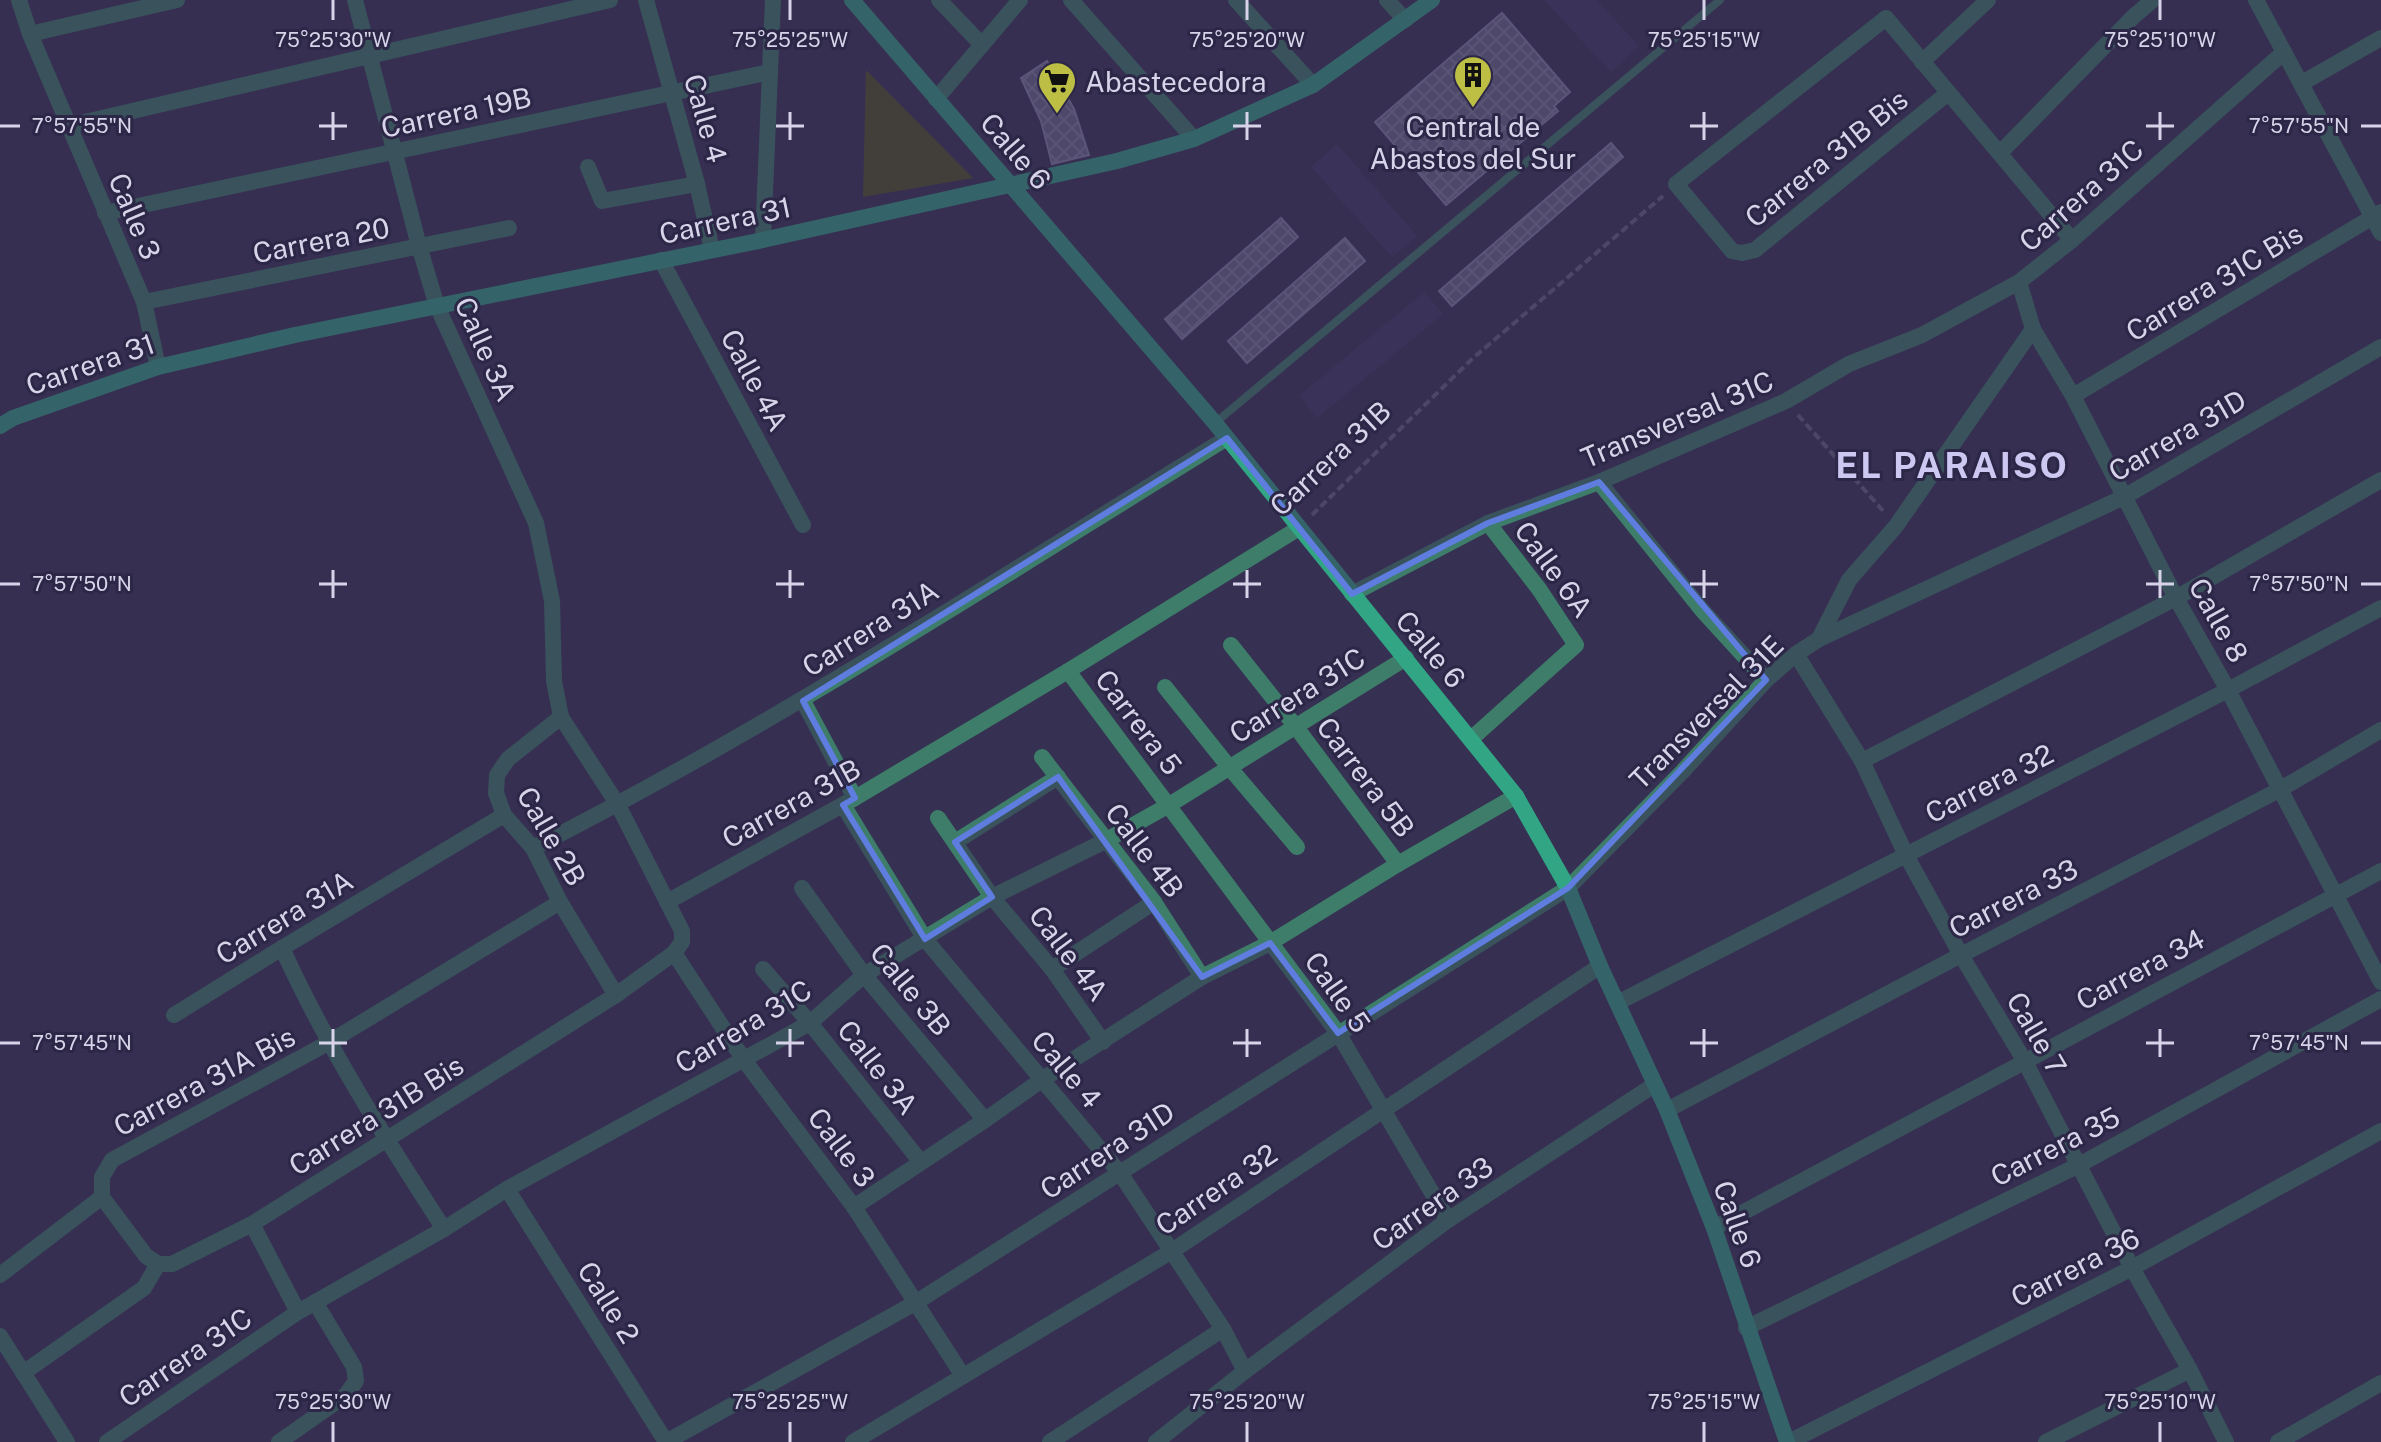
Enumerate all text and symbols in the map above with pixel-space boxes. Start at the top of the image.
text: 75°25'30"W [275,28,391,52]
text: 75°25'25"W [732,28,848,52]
text: 75°25'20"W [1189,28,1305,52]
text: 75°25'15"W [1648,28,1760,52]
text: 75°25'10"W [2104,28,2216,52]
building icon: Central de Abastos del Sur [1452,54,1494,109]
supermarket icon: Abastecedora [1036,60,1078,115]
place label: Abastecedora [1085,65,1266,98]
street label: Calle 4 [678,70,734,166]
street label: Carrera 19B [378,80,534,144]
street label: Carrera 31B Bis [1738,82,1914,234]
street label: Calle 6 [974,106,1058,196]
place label: Central de Abastos del Sur [1370,110,1576,175]
text: 7°57'55"N [32,114,132,138]
text: 7°57'55"N [2249,114,2349,138]
street label: Carrera 31C [2012,132,2150,258]
street label: Calle 3 [102,168,168,264]
street label: Carrera 31 [656,190,794,250]
street label: Carrera 20 [250,211,392,269]
street label: Carrera 31C Bis [2120,216,2308,348]
street label: Calle 3A [448,292,524,406]
street label: Calle 4A [715,324,795,436]
street label: Carrera 31 [21,327,159,401]
street label: Transversal 31C [1576,364,1778,474]
street label: Carrera 31D [2102,382,2252,488]
street label: Carrera 31B [1263,394,1397,522]
district label: EL PARAISO [1835,444,2069,486]
street label: Calle 6A [1508,515,1600,623]
text: 7°57'50"N [32,572,132,596]
street label: Calle 8 [2183,572,2255,668]
text: 7°57'50"N [2249,572,2349,596]
street label: Carrera 31A [796,573,944,683]
street label: Calle 6 [1389,604,1473,694]
street label: Transversal 31E [1622,628,1790,796]
street label: Carrera 31C [1223,640,1371,750]
street label: Carrera 5 [1089,663,1189,781]
street label: Carrera 5B [1310,711,1422,843]
street label: Carrera 32 [1920,737,2058,829]
street label: Carrera 31B [716,752,866,854]
street label: Calle 2B [511,781,593,891]
street label: Calle 4B [1099,796,1191,904]
street label: Carrera 33 [1943,852,2083,944]
street label: Carrera 31A [210,863,358,971]
street label: Calle 4A [1023,899,1115,1007]
street label: Carrera 34 [2070,922,2210,1016]
street label: Calle 3B [864,936,958,1042]
street label: Calle 5 [1298,945,1378,1039]
street label: Carrera 31C [669,972,817,1080]
street label: Calle 7 [2000,986,2074,1080]
street label: Calle 3A [831,1013,925,1121]
street label: Carrera 31A Bis [108,1019,300,1143]
street label: Calle 4 [1025,1024,1109,1114]
text: 7°57'45"N [32,1031,132,1055]
text: 7°57'45"N [2249,1031,2349,1055]
street label: Carrera 31B Bis [283,1048,469,1182]
street label: Carrera 31D [1034,1094,1180,1206]
street label: Carrera 35 [1985,1099,2125,1193]
street label: Calle 3 [802,1101,882,1193]
street label: Carrera 32 [1149,1136,1283,1242]
street label: Carrera 33 [1365,1149,1499,1257]
street label: Calle 6 [1707,1176,1769,1272]
street label: Carrera 36 [2005,1221,2145,1313]
street label: Calle 2 [571,1255,647,1349]
street label: Carrera 31C [112,1300,258,1414]
text: 75°25'30"W [275,1390,391,1414]
text: 75°25'25"W [732,1390,848,1414]
text: 75°25'20"W [1189,1390,1305,1414]
text: 75°25'15"W [1648,1390,1760,1414]
text: 75°25'10"W [2104,1390,2216,1414]

